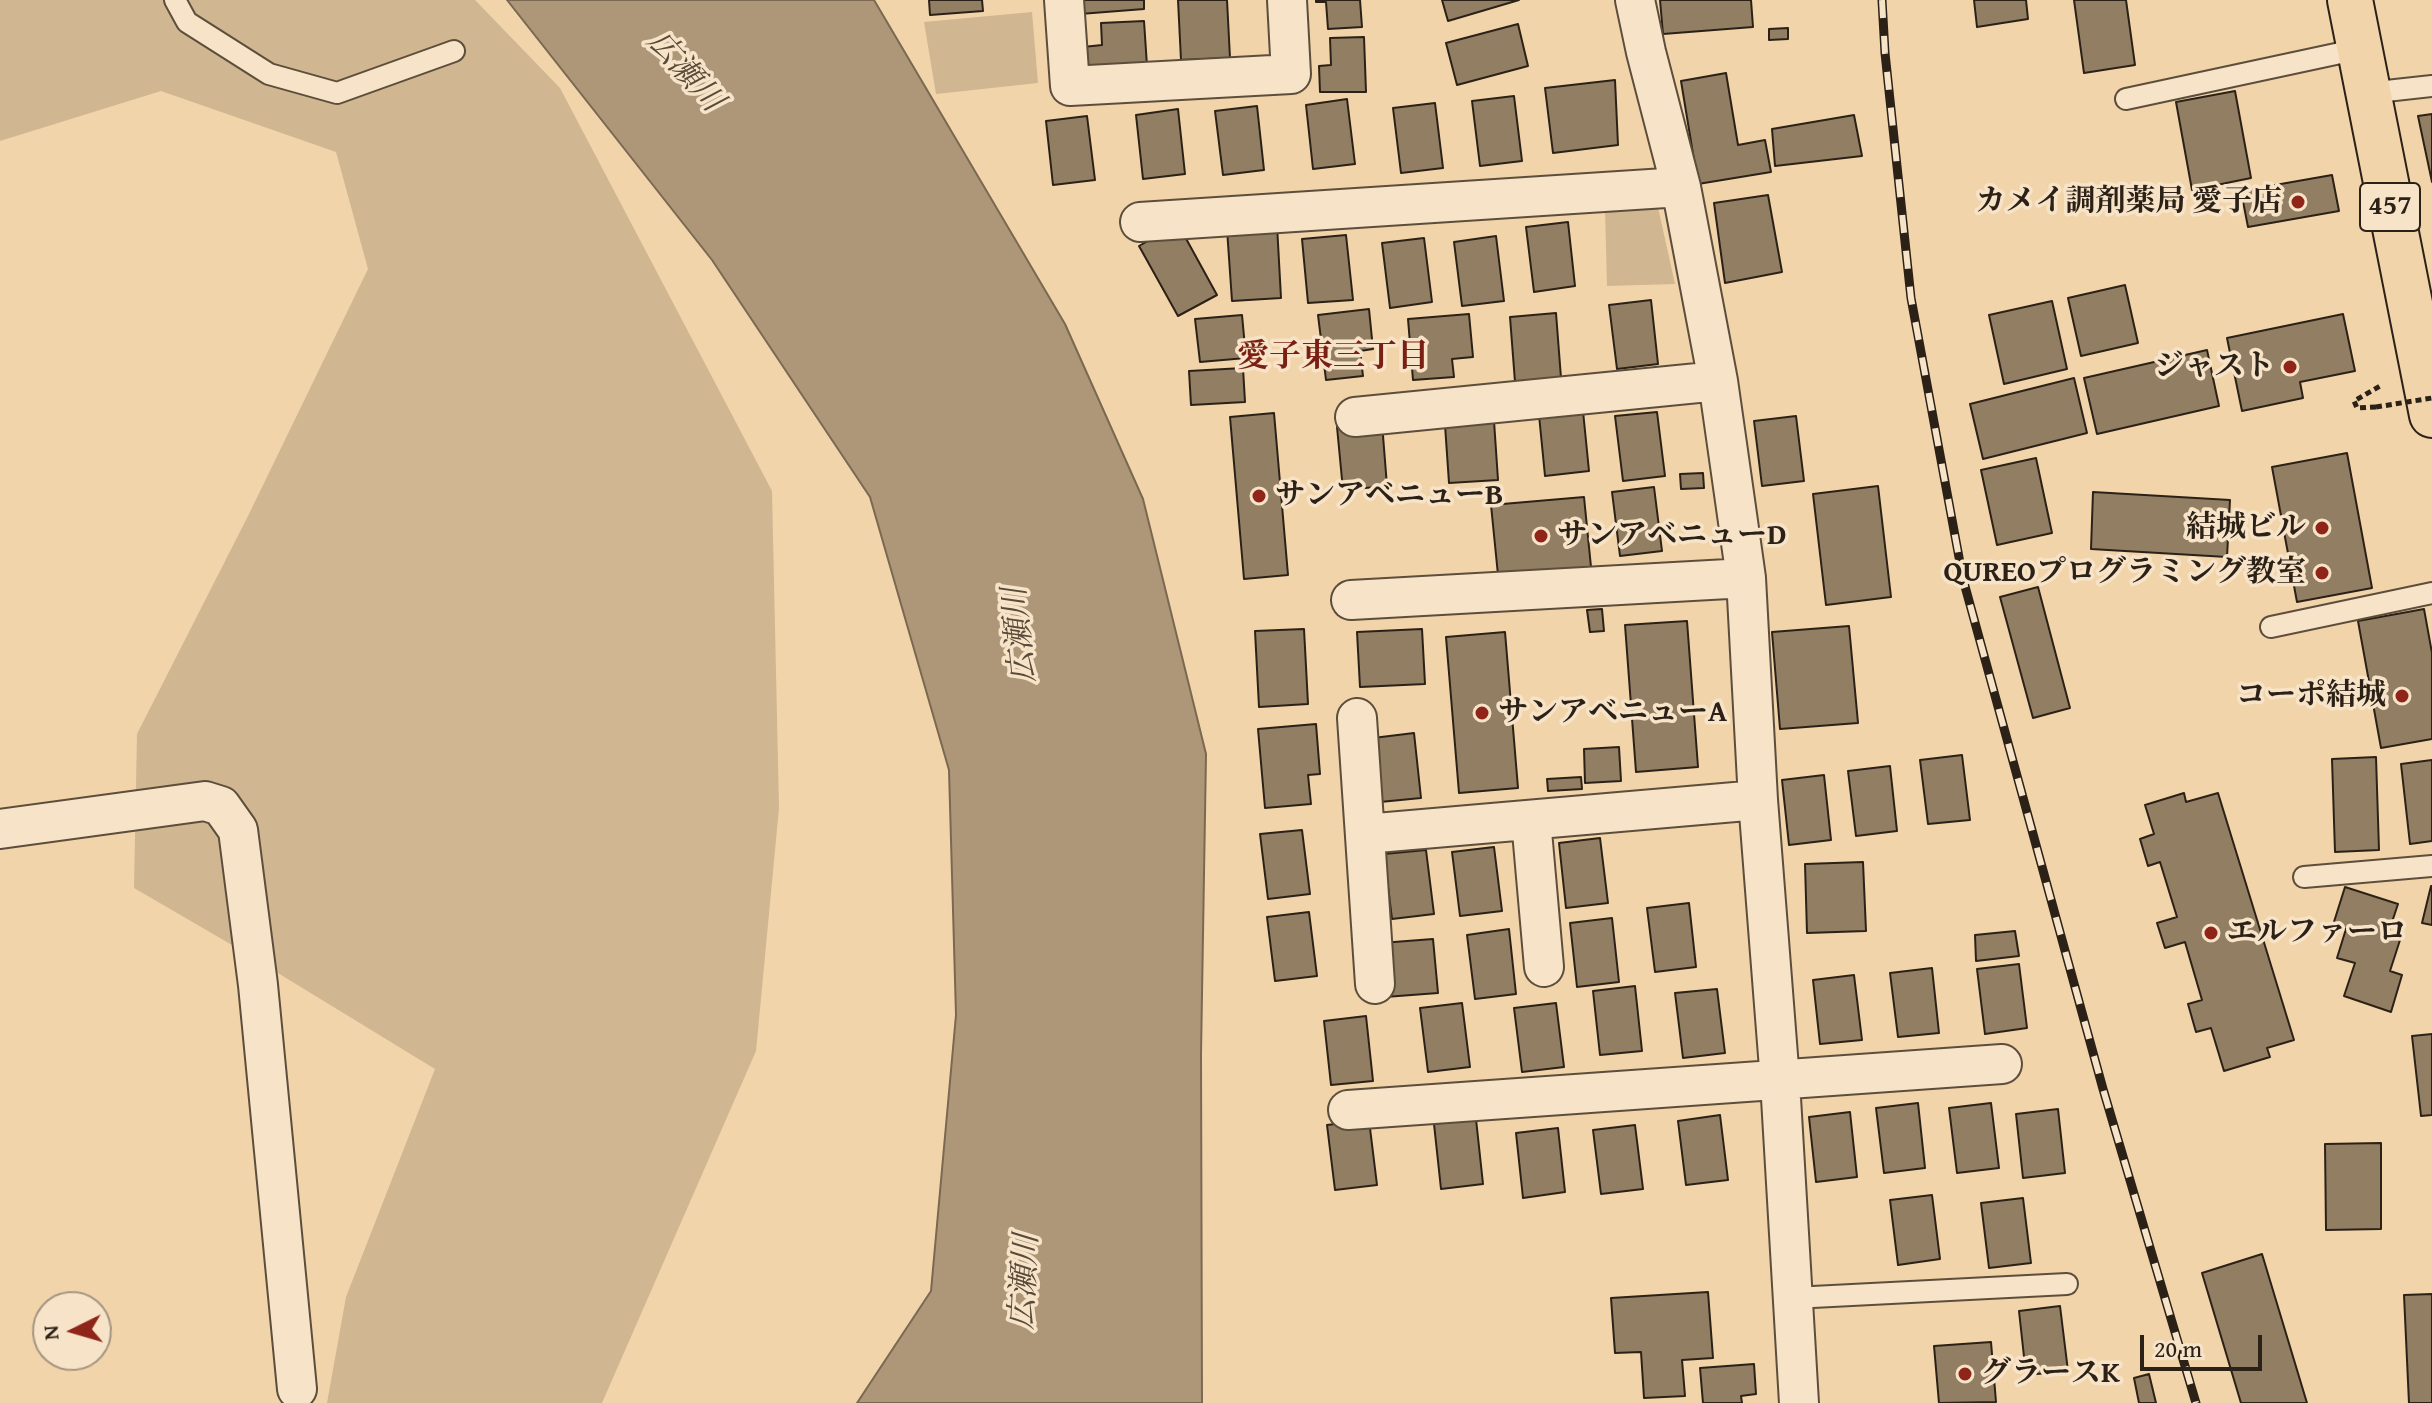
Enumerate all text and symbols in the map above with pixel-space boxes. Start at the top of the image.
water label: 広瀬川 [638,23,730,121]
road number: 457 [2360,183,2420,231]
place label: カメイ調剤薬局 愛子店 [1975,184,2282,220]
marker: カメイ調剤薬局 愛子店 [2289,193,2307,211]
district label: 愛子東三丁目 [1237,339,1429,377]
place label: ジャスト [2154,349,2274,385]
marker: ジャスト [2281,358,2299,376]
place label: サンアベニューB [1275,478,1504,514]
marker: サンアベニューB [1250,487,1268,505]
place label: 結城ビル [2186,510,2306,546]
place label: サンアベニューD [1557,518,1787,554]
marker: 結城ビル [2313,519,2331,537]
marker: サンアベニューD [1532,527,1550,545]
place label: QUREOプログラミング教室 [1943,555,2306,591]
marker: QUREOプログラミング教室 [2313,564,2331,582]
water label: 広瀬川 [997,585,1045,685]
place label: コーポ結城 [2236,678,2386,714]
marker: コーポ結城 [2393,687,2411,705]
place label: サンアベニューA [1498,695,1727,731]
marker: サンアベニューA [1473,704,1491,722]
place label: エルファーロ [2227,915,2407,951]
marker: エルファーロ [2202,924,2220,942]
water label: 広瀬川 [1004,1233,1048,1331]
north arrow [32,1291,112,1371]
scale bar [2144,1319,2266,1369]
text: N [34,1324,67,1342]
text: 20 m [2154,1331,2202,1366]
place label: グラースK [1981,1356,2120,1392]
marker: グラースK [1956,1365,1974,1383]

